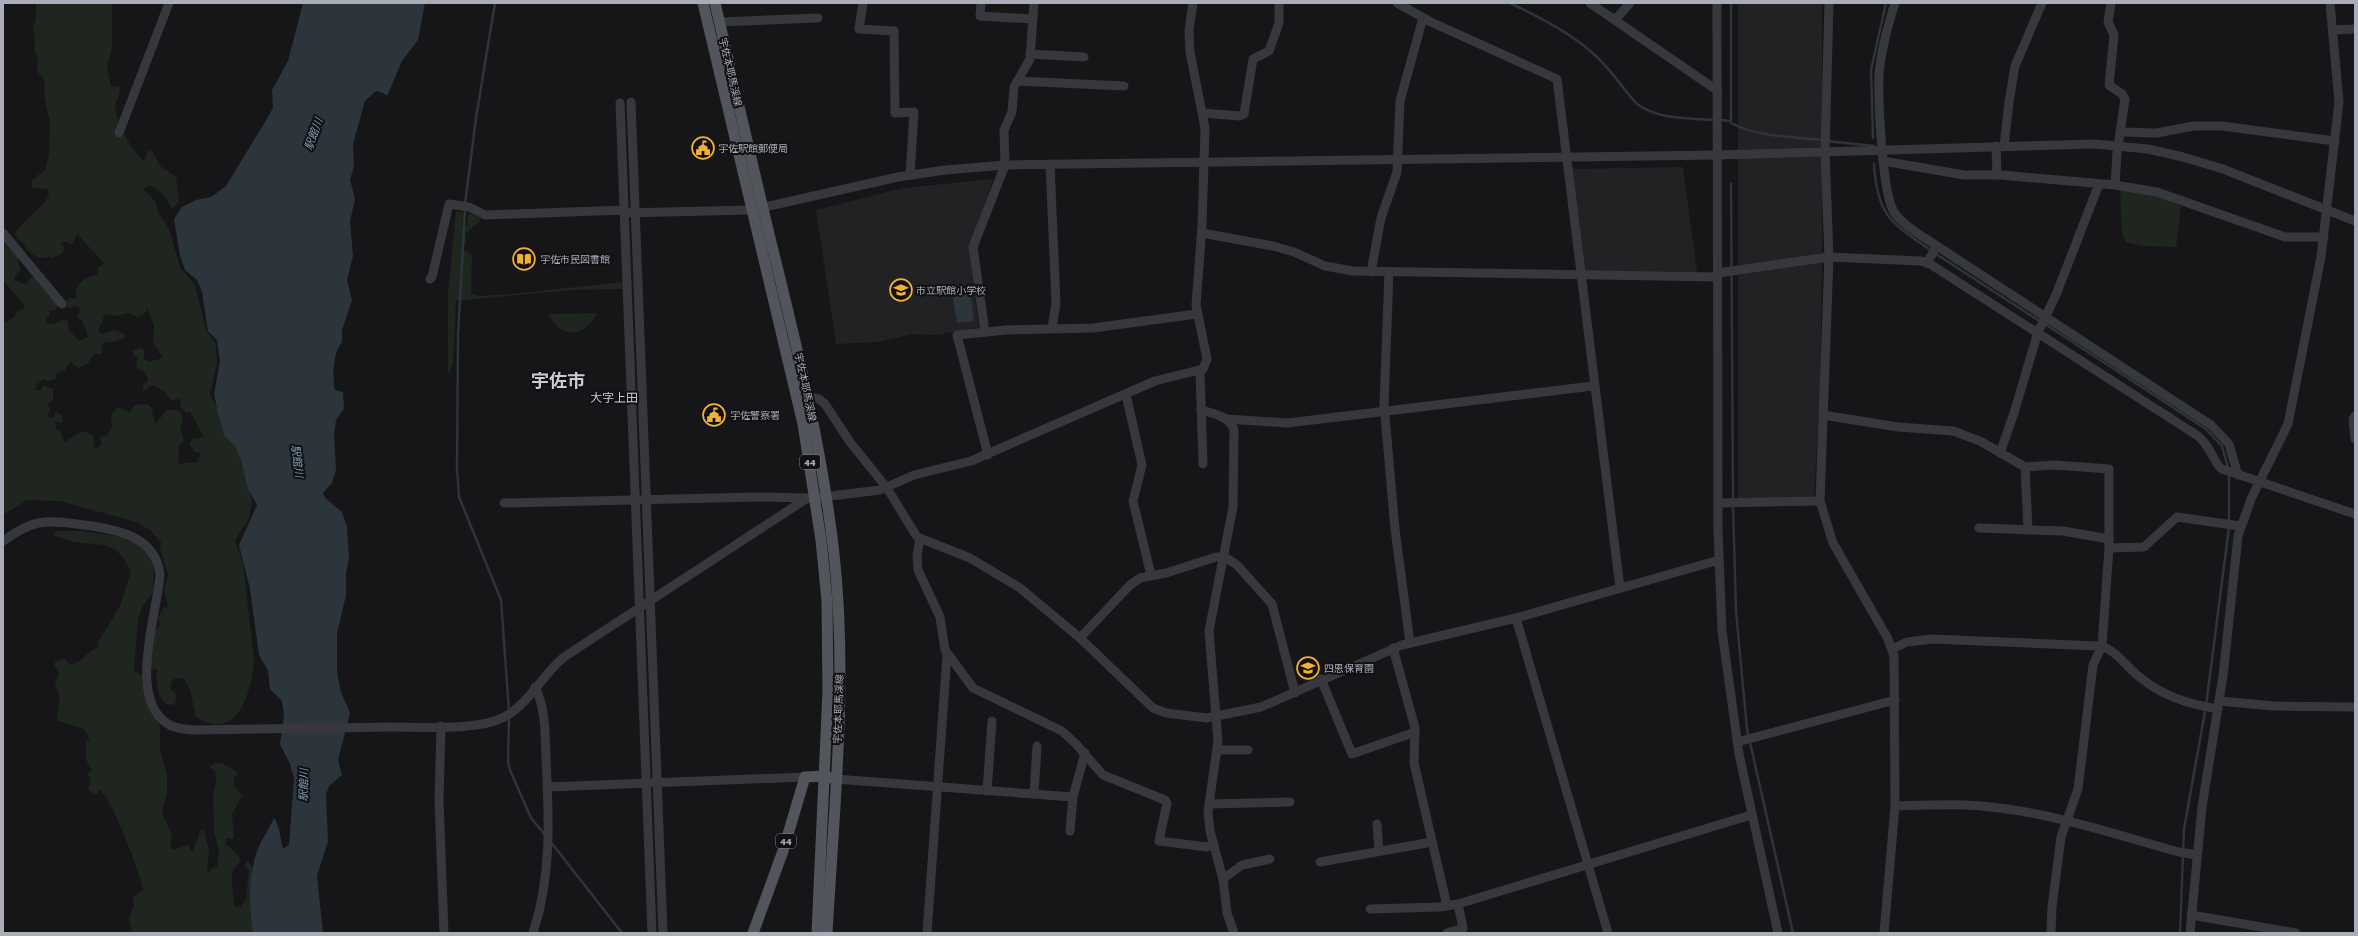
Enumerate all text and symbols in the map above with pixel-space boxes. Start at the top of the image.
street label: 宇佐本耶馬渓線 [717,37,745,107]
water label: 駅館川 [301,115,325,152]
public building icon: 宇佐駅館郵便局 [690,135,716,161]
place label: 宇佐駅館郵便局 [718,142,788,154]
library icon: 宇佐市民図書館 [511,246,537,272]
place label: 宇佐市民図書館 [540,253,610,265]
school or university icon: 市立駅館小学校 [888,277,914,303]
place label: 市立駅館小学校 [916,284,986,296]
street label: 宇佐本耶馬渓線 [793,352,819,422]
district label: 宇佐市 [531,369,585,391]
district label: 大字上田 [590,390,638,405]
public building icon: 宇佐警察署 [701,402,727,428]
place label: 宇佐警察署 [730,409,780,421]
water label: 駅館川 [290,444,307,479]
road number: 44 [800,455,820,469]
school or university icon: 四恩保育園 [1295,655,1321,681]
place label: 四恩保育園 [1324,662,1374,674]
street label: 宇佐本耶馬渓線 [831,674,845,744]
water label: 駅館川 [296,767,310,802]
road number: 44 [776,834,796,848]

